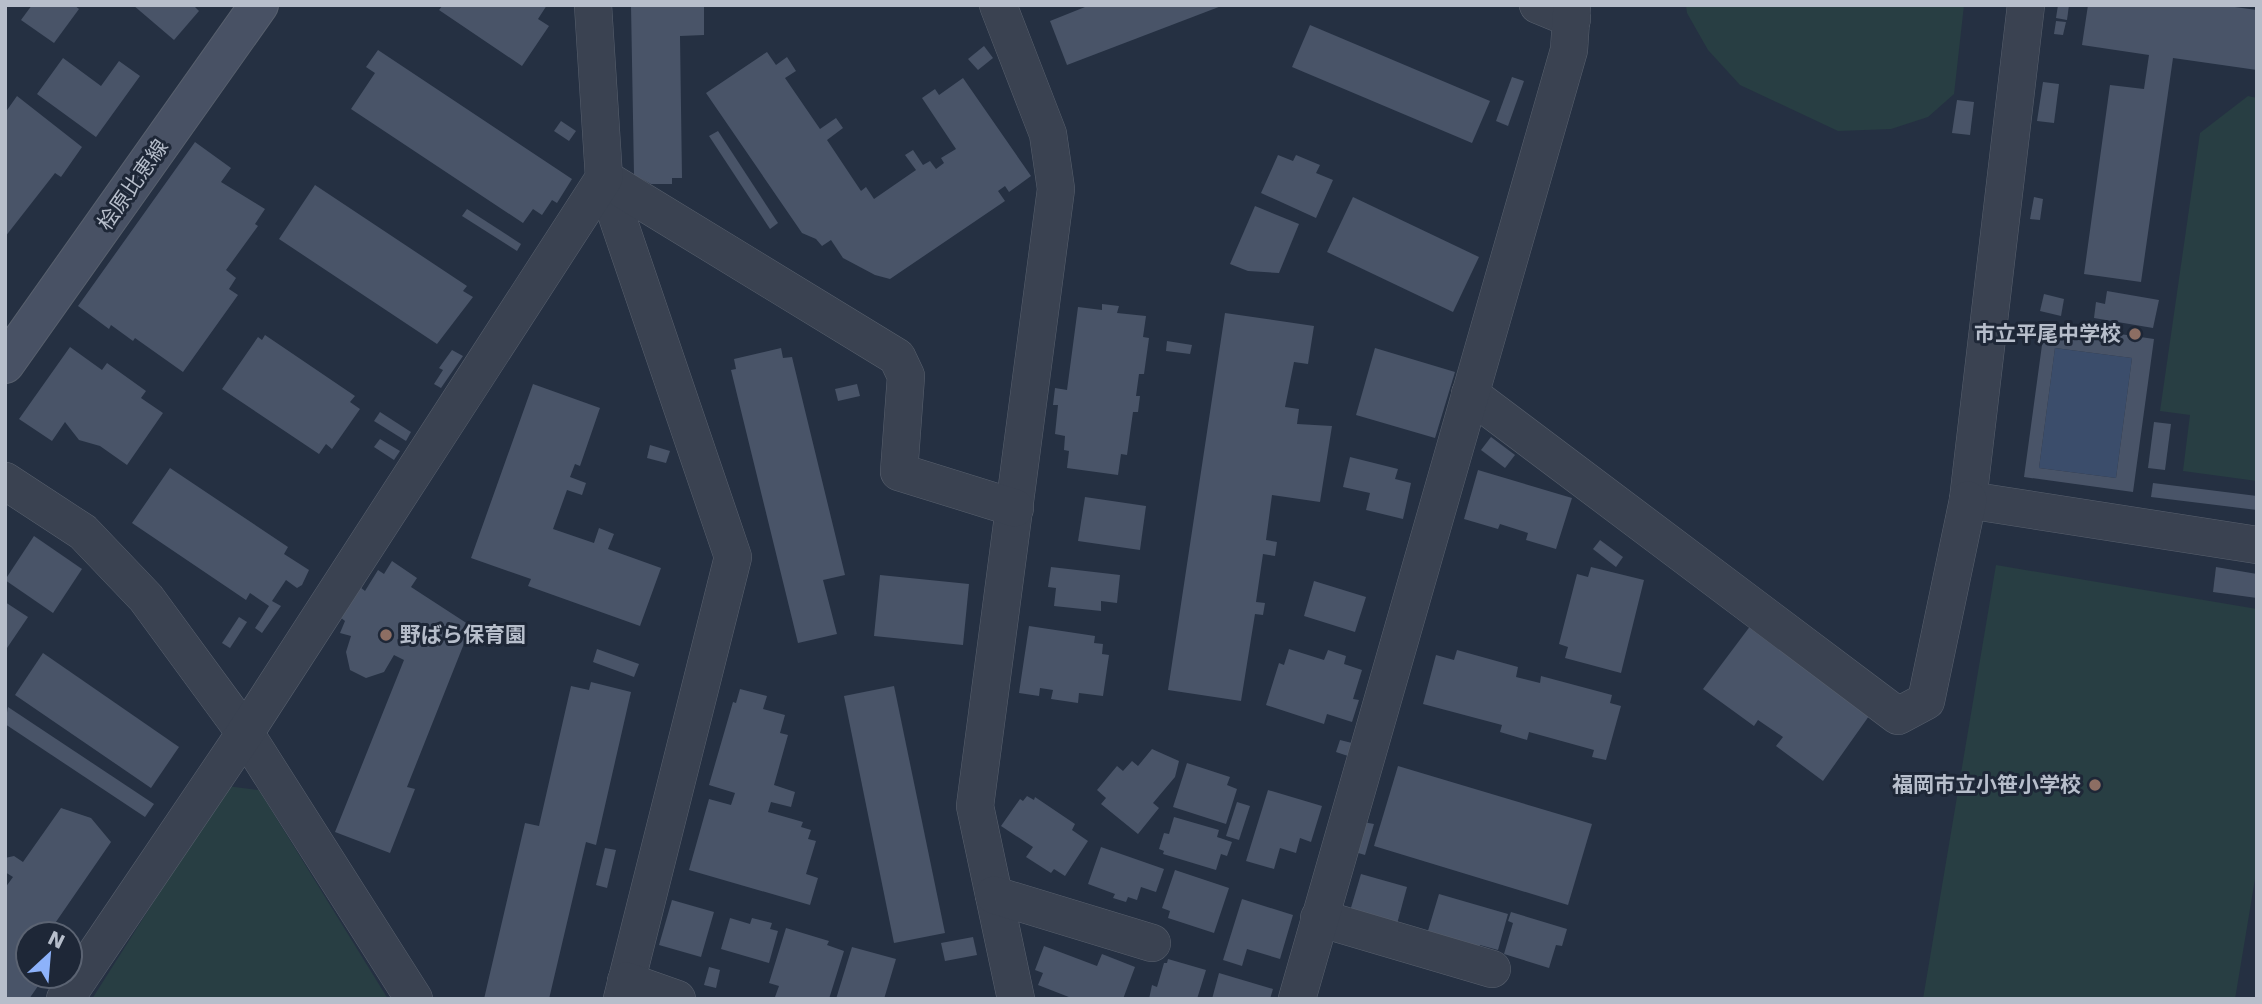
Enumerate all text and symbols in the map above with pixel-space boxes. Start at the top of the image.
street label: 桧原比恵線 [93,135,173,235]
place label: 市立平尾中学校 [1974,322,2121,346]
marker: 市立平尾中学校 [2127,326,2143,342]
place label: 野ばら保育園 [400,623,526,647]
marker: 野ばら保育園 [378,627,394,643]
place label: 福岡市立小笹小学校 [1892,773,2081,797]
marker: 福岡市立小笹小学校 [2087,777,2103,793]
north arrow [14,920,84,990]
text: N [44,926,68,953]

